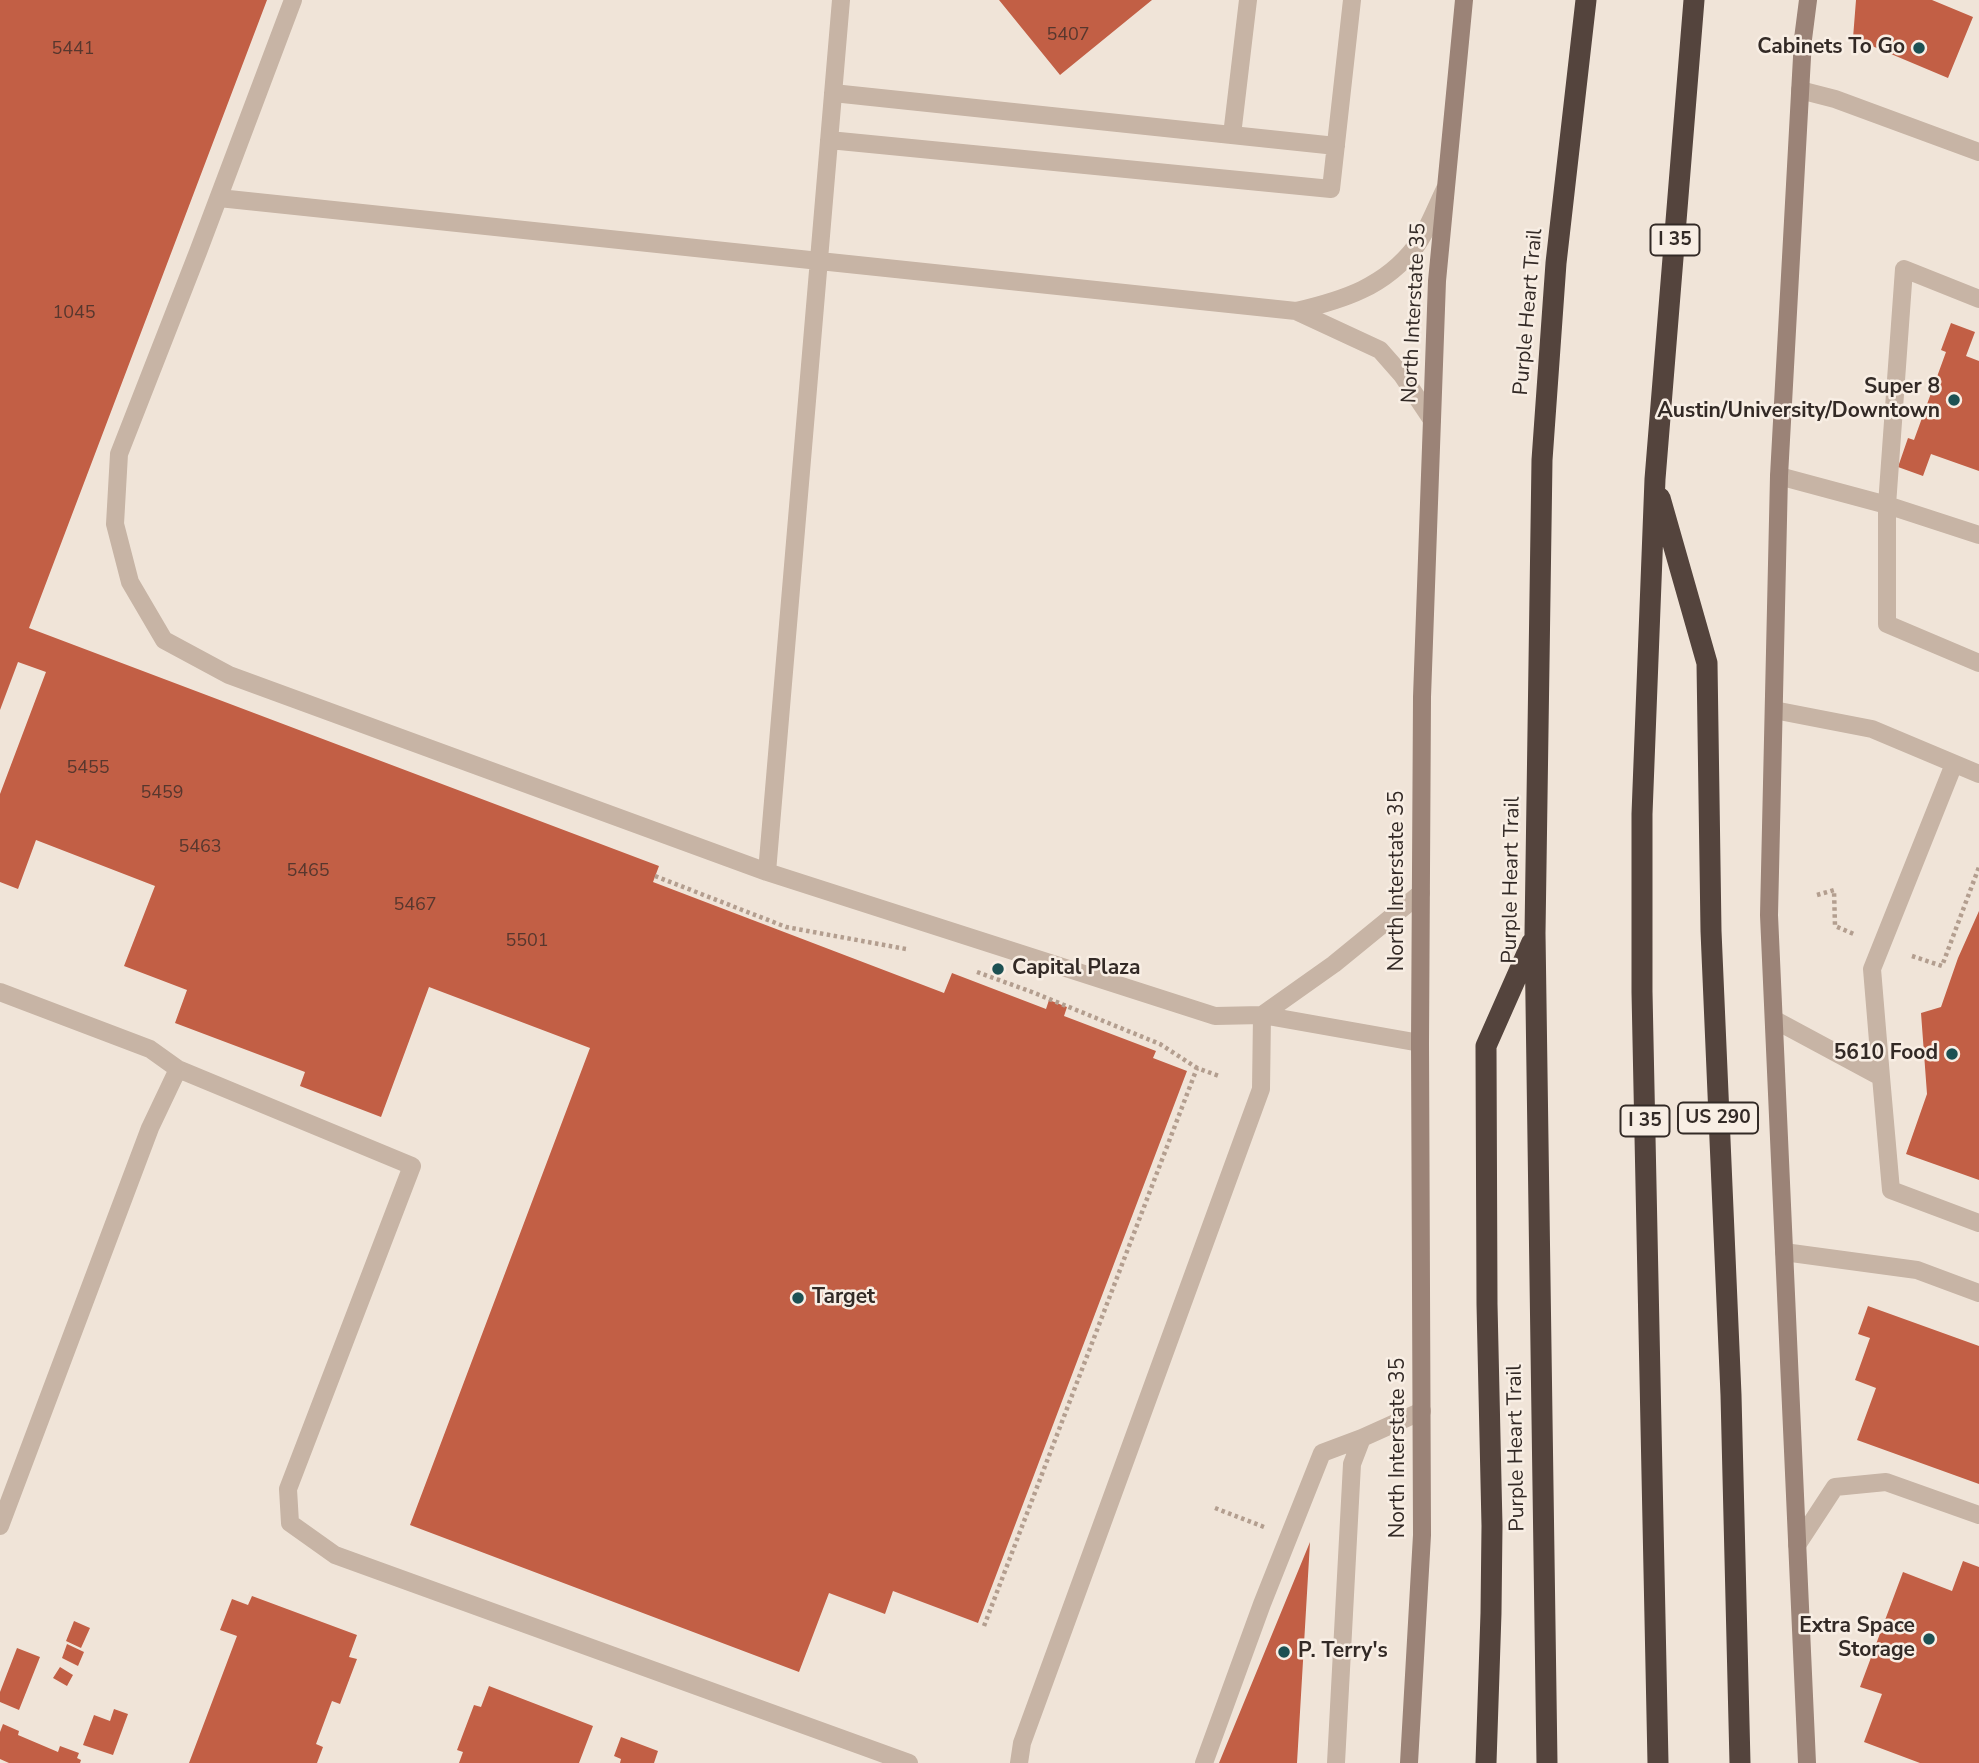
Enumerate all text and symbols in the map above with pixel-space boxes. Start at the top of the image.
house number: 5407 [1046,25,1090,47]
place label: Cabinets To Go [1757,35,1905,61]
house number: 5441 [51,39,95,61]
marker: Cabinets To Go [1911,40,1927,56]
street label: North Interstate 35 [1398,222,1432,404]
road number: I 35 [1650,224,1700,256]
street label: Purple Heart Trail [1509,228,1549,396]
house number: 1045 [52,303,96,325]
place label: Super 8 Austin/University/Downtown [1657,375,1940,425]
marker: Super 8 Austin/University/Downtown [1946,392,1962,408]
house number: 5455 [66,758,110,780]
house number: 5459 [140,783,184,805]
street label: North Interstate 35 [1385,791,1411,971]
street label: Purple Heart Trail [1498,796,1526,964]
house number: 5463 [178,837,222,859]
house number: 5465 [286,861,330,883]
house number: 5467 [393,895,437,917]
house number: 5501 [505,931,549,953]
place label: Capital Plaza [1012,956,1140,982]
marker: Capital Plaza [990,961,1006,977]
place label: 5610 Food [1834,1041,1938,1067]
marker: 5610 Food [1944,1046,1960,1062]
road number: US 290 [1678,1102,1758,1134]
road number: I 35 [1620,1106,1670,1136]
place label: Target [812,1285,875,1311]
marker: Target [790,1290,806,1306]
street label: North Interstate 35 [1386,1358,1412,1538]
street label: Purple Heart Trail [1503,1364,1531,1532]
place label: Extra Space Storage [1799,1614,1915,1664]
marker: Extra Space Storage [1921,1631,1937,1647]
place label: P. Terry's [1298,1639,1388,1665]
marker: P. Terry's [1276,1644,1292,1660]

